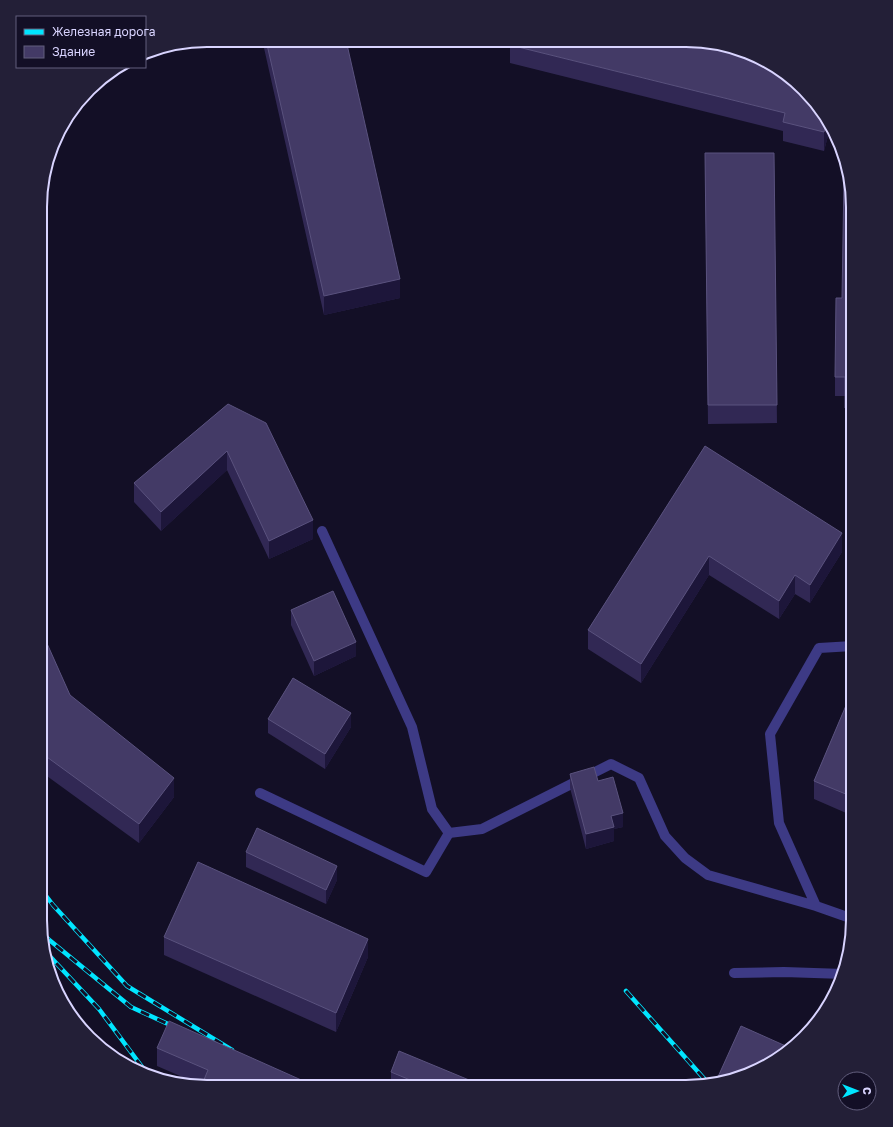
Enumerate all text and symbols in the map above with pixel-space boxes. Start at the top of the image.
legend [16,16,146,68]
text: Железная дорога [52,24,155,39]
text: Здание [52,44,95,59]
north arrow [837,1071,877,1111]
text: С [861,1087,874,1095]

